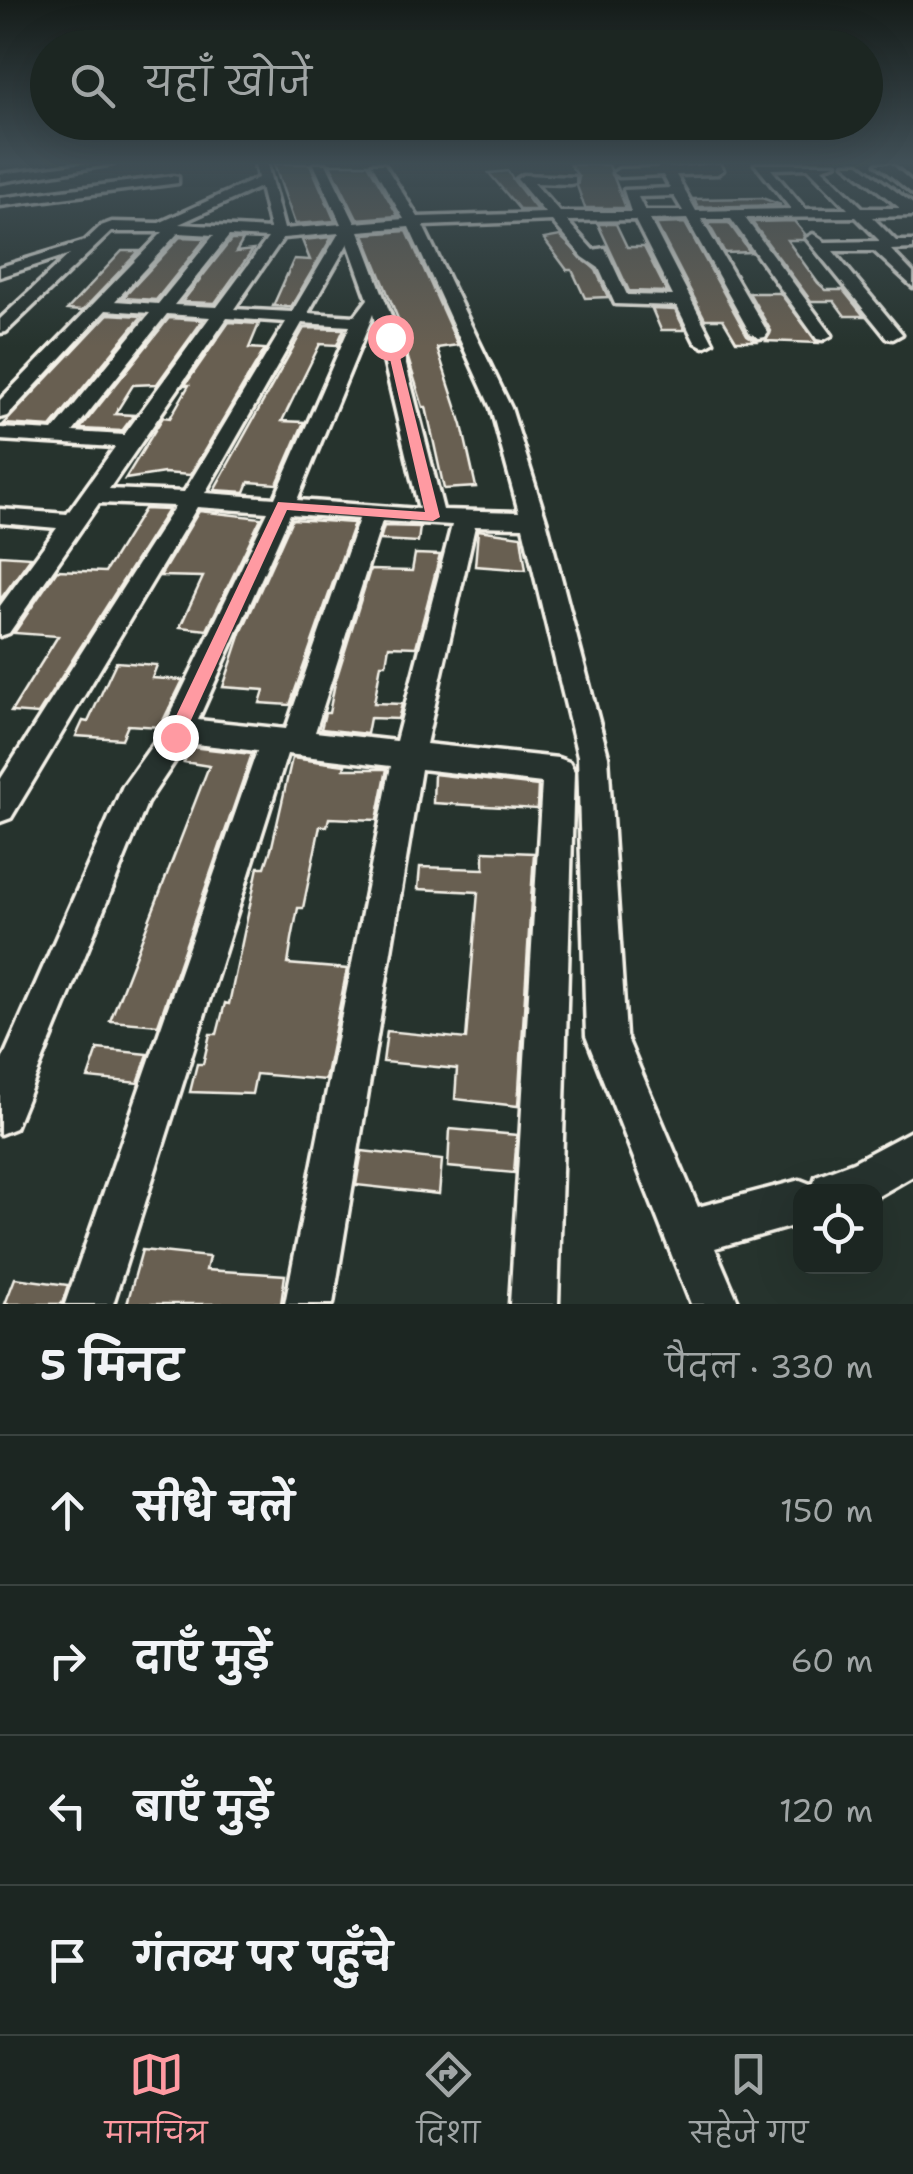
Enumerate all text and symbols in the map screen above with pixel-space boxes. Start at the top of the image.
search box [30,30,883,140]
text: यहाँ खोजें [145,56,312,107]
icon: search [65,58,120,113]
route start [368,315,414,361]
route end [153,715,199,761]
map controls [793,1184,883,1274]
button: locate [793,1184,883,1274]
text: 5 मिनट [40,1337,183,1393]
text: पैदल · 330 m [665,1345,873,1388]
text: सीधे चलें [135,1481,294,1532]
icon: ahead [40,1483,95,1538]
text: 150 m [780,1489,873,1532]
text: दाएँ मुड़ें [135,1631,271,1682]
icon: right [40,1633,95,1688]
text: 60 m [791,1639,873,1682]
text: बाएँ मुड़ें [135,1781,272,1832]
icon: left [40,1783,95,1838]
text: 120 m [779,1789,873,1832]
text: गंतव्य पर पहुँचे [135,1931,392,1982]
icon: arrive [40,1933,95,1988]
tab: मानचित्र [105,2047,207,2164]
tab: दिशा [417,2047,480,2164]
tab: सहेजे गए [690,2047,808,2164]

